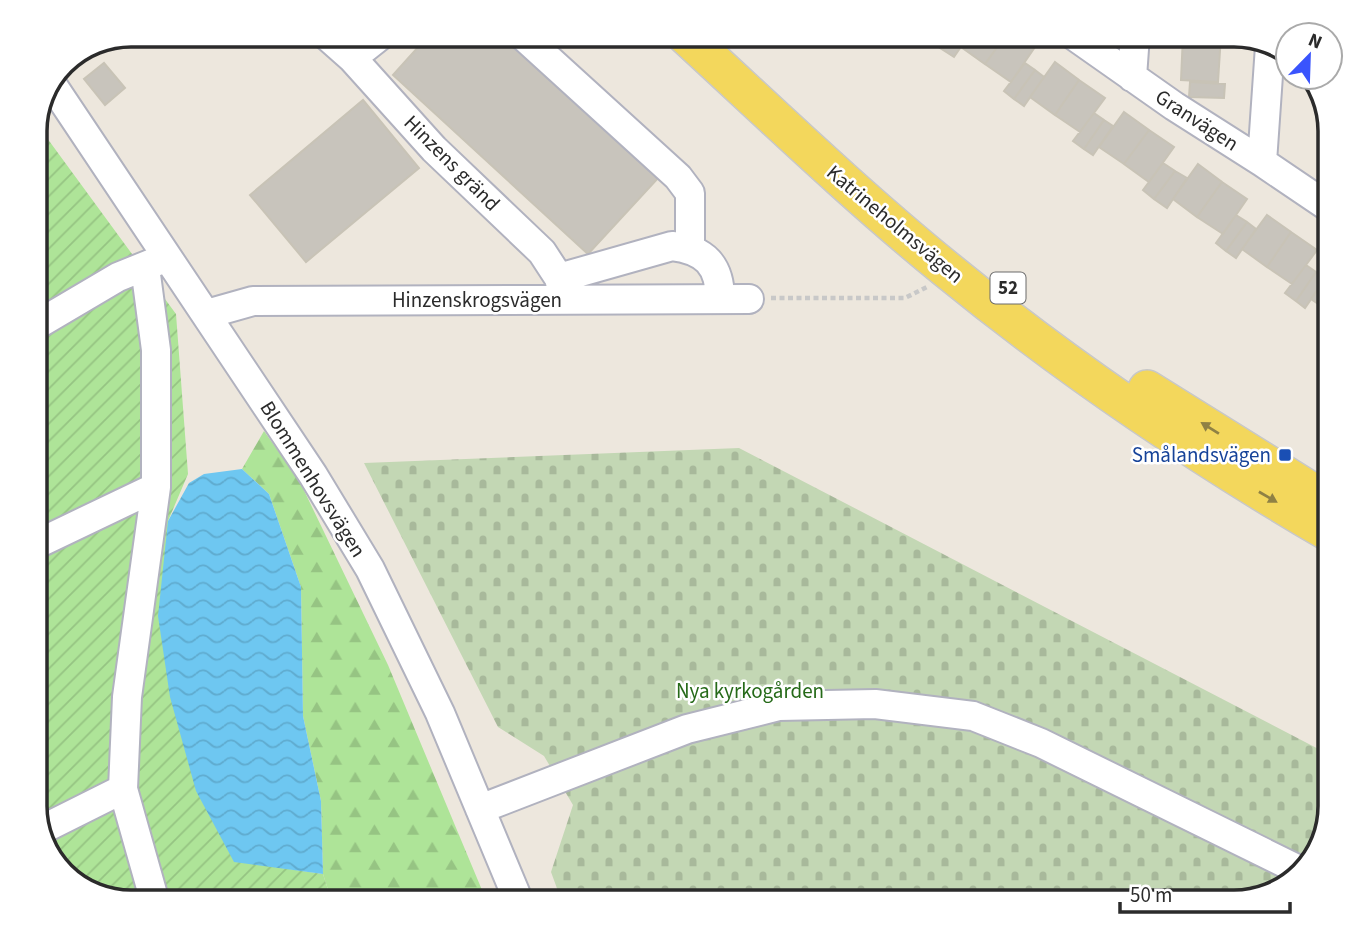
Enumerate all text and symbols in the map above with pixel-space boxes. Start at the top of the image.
north arrow [1274,21,1344,91]
text: N [1304,27,1326,57]
street label: Granvägen [1149,82,1245,158]
street label: Hinzens gränd [397,108,507,218]
street label: Katrineholmsvägen [820,158,970,290]
road number: 52 [990,272,1026,304]
street label: Hinzenskrogsvägen [392,285,562,315]
street label: Blommenhovsvägen [253,395,373,563]
one-way arrow [1200,422,1219,435]
place label: Smålandsvägen [1132,440,1271,470]
marker: Smålandsvägen [1277,447,1293,463]
one-way arrow [1259,491,1278,504]
park label: Nya kyrkogården [676,676,824,706]
scale bar [1120,870,1290,914]
text: 50 m [1130,880,1172,910]

